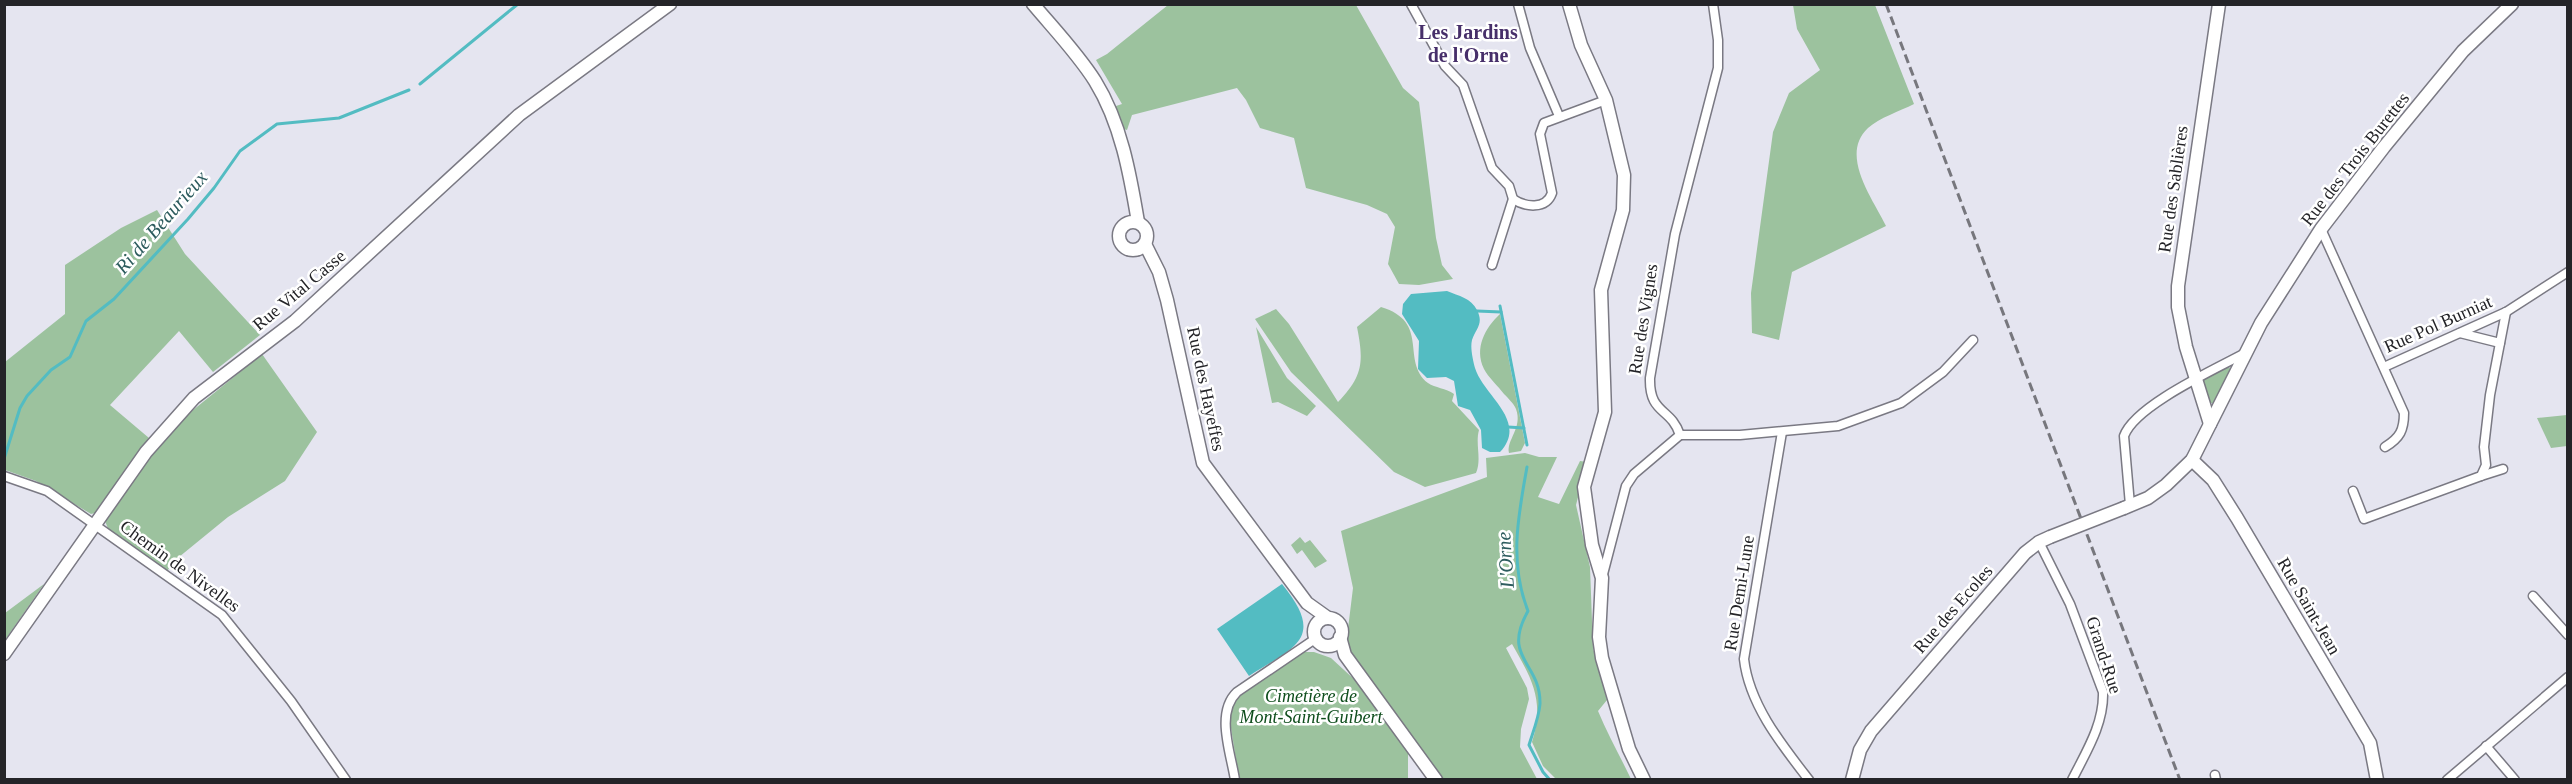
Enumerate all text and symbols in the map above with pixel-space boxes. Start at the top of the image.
district label: Les Jardins de l'Orne [1418,21,1518,66]
street label: Rue des Trois Burettes [2297,88,2413,230]
street label: Rue des Sablières [2154,124,2192,254]
water label: Ri de Beaurieux [110,166,212,279]
street label: Rue Vital Casse [249,246,349,334]
street label: Rue des Vignes [1624,262,1662,376]
street label: Rue Pol Burniat [2381,291,2495,357]
street label: Rue des Hayeffes [1183,325,1229,453]
street label: Chemin de Nivelles [116,516,244,616]
water label: L'Orne [1492,531,1518,590]
street label: Rue Demi-Lune [1720,534,1758,652]
street label: Rue Saint-Jean [2273,554,2345,658]
street label: Rue des Ecoles [1909,561,1997,657]
street label: Grand-Rue [2082,614,2126,696]
park label: Cimetière de Mont-Saint-Guibert [1239,686,1383,727]

